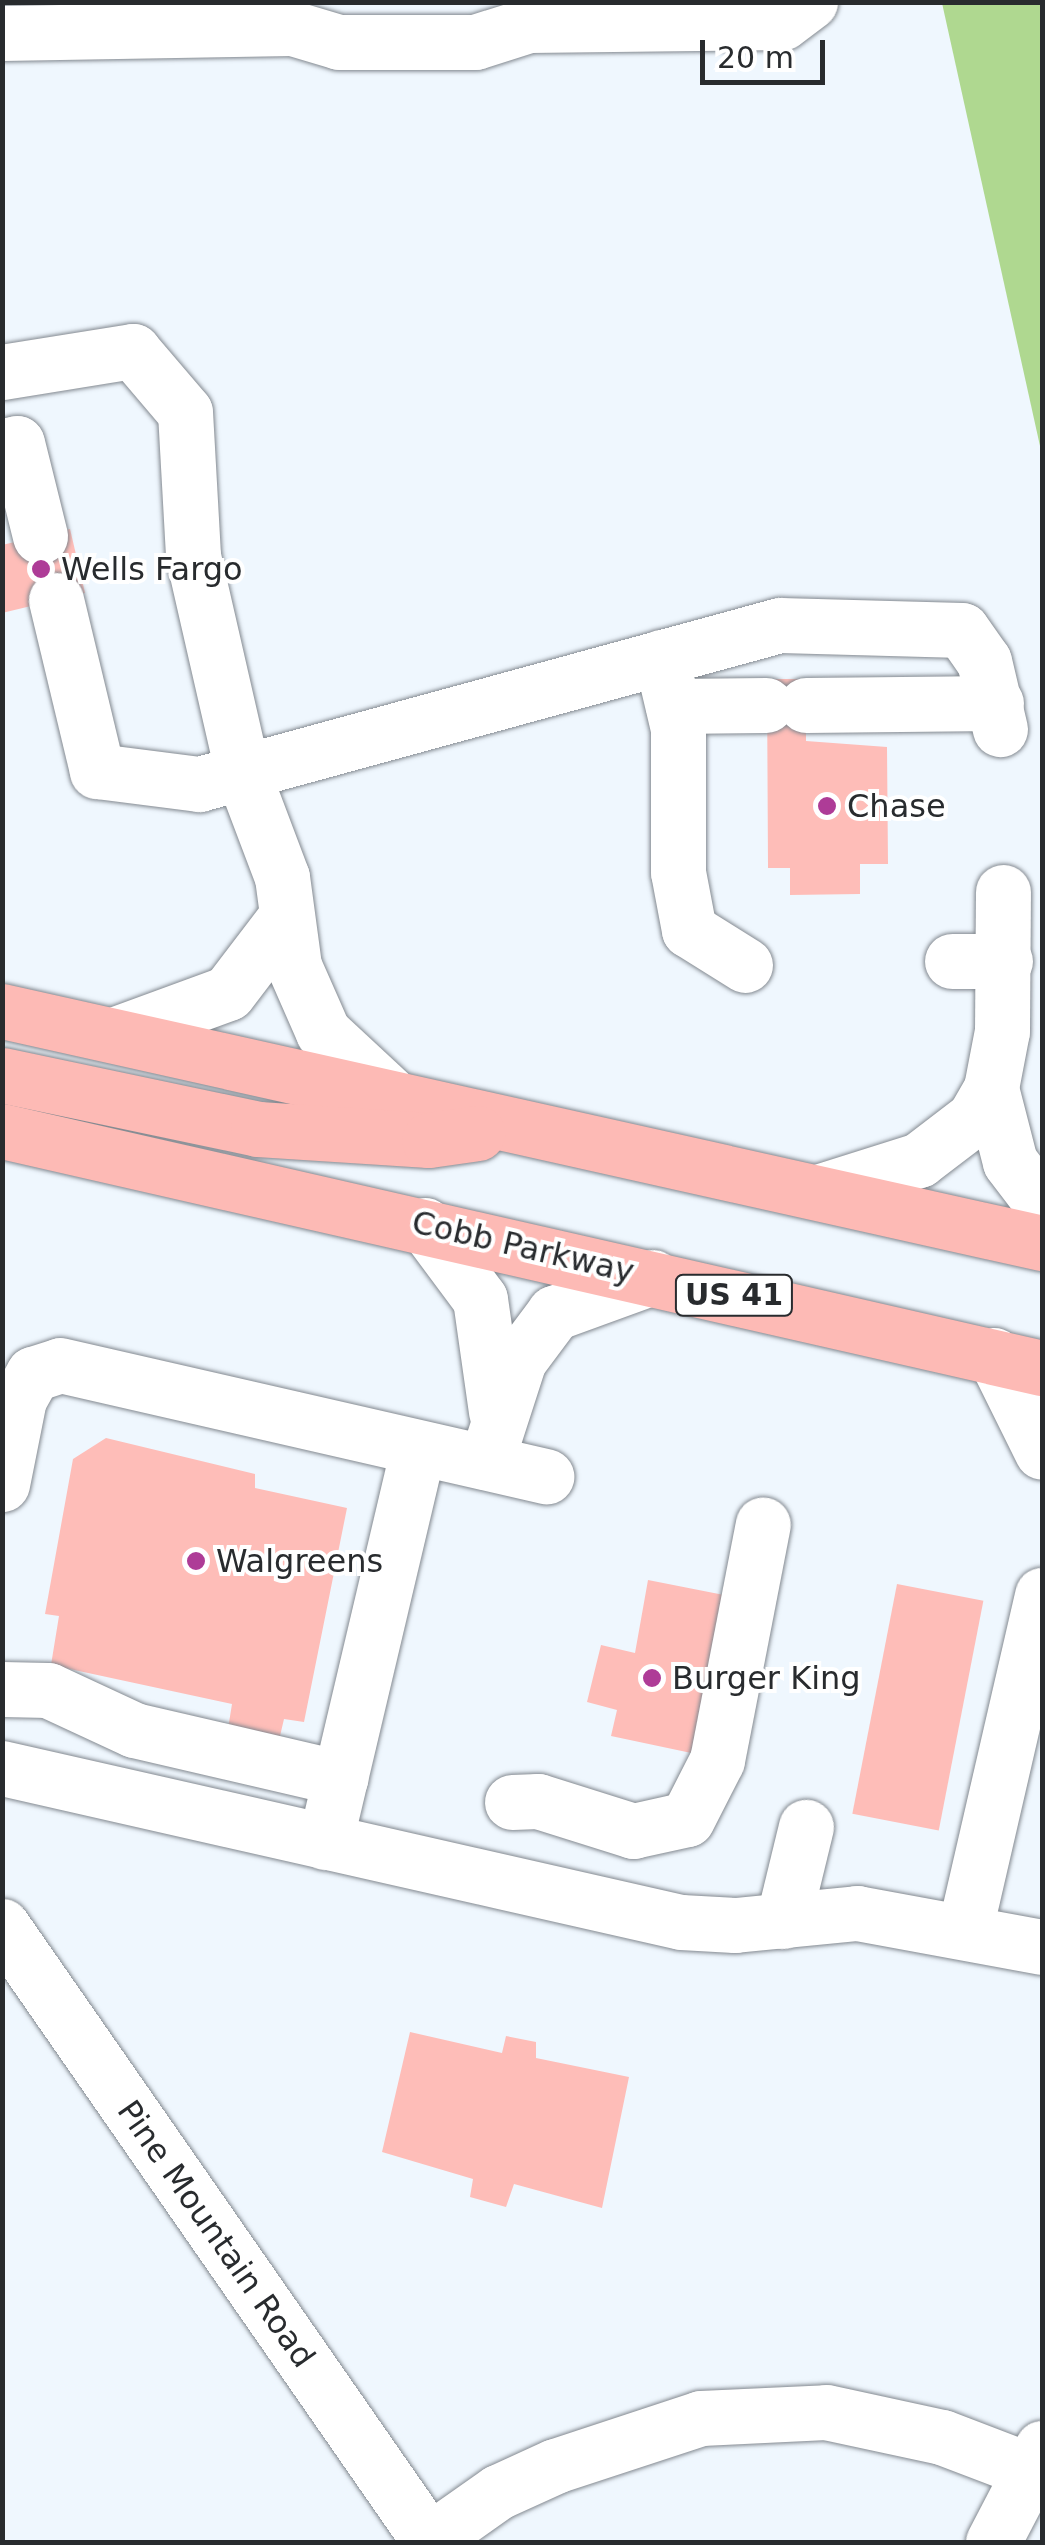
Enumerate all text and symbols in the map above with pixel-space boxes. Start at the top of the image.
scale bar [705,20,830,82]
text: 20 m [717,40,794,75]
place label: Wells Fargo [61,550,243,588]
marker: Wells Fargo [30,558,52,580]
place label: Chase [847,787,946,825]
marker: Chase [816,795,838,817]
street label: Cobb Parkway [408,1203,638,1291]
road number: US 41 [674,1270,794,1320]
place label: Walgreens [216,1542,383,1580]
marker: Walgreens [185,1550,207,1572]
place label: Burger King [672,1659,861,1697]
marker: Burger King [641,1667,663,1689]
street label: Pine Mountain Road [109,2093,323,2375]

